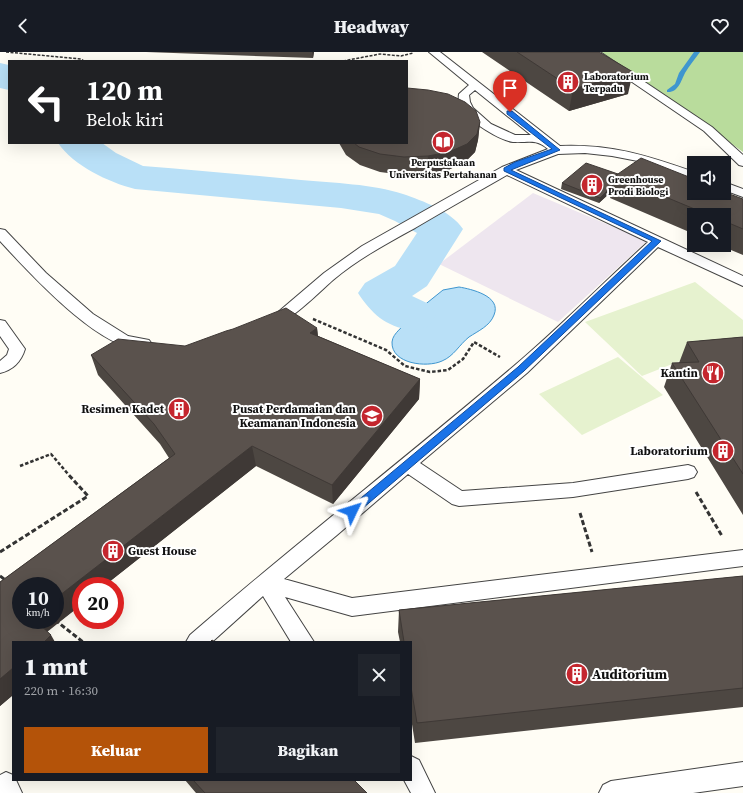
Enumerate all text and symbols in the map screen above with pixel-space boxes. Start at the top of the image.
text: Headway [334,14,409,39]
icon: back [12,15,34,37]
icon: heart [709,15,731,37]
building icon: Laboratorium Terpadu [555,69,581,95]
place label: Laboratorium Terpadu [584,70,649,95]
text: 120 m [86,71,163,109]
pin [493,71,527,112]
icon: left [20,76,72,128]
icon: arrive [499,77,521,99]
text: Belok kiri [86,107,164,132]
library icon: Perpustakaan Universitas Pertahanan [430,129,456,155]
place label: Perpustakaan Universitas Pertahanan [389,156,497,181]
map controls [687,156,731,252]
button: sound [687,156,731,200]
building icon: Greenhouse Prodi Biologi [579,172,605,198]
place label: Greenhouse Prodi Biologi [608,173,668,198]
button: search [687,208,731,252]
restaurant icon: Kantin [700,360,726,386]
place label: Kantin [661,365,699,381]
building icon: Resimen Kadet [166,396,192,422]
place label: Resimen Kadet [81,401,165,417]
place label: Pusat Perdamaian dan Keamanan Indonesia [233,401,357,431]
school or university icon: Pusat Perdamaian dan Keamanan Indonesia [359,403,385,429]
building icon: Laboratorium [710,438,736,464]
place label: Laboratorium [630,443,708,459]
position arrow [331,490,373,532]
building icon: Guest House [100,538,126,564]
place label: Guest House [128,543,196,559]
speed limit sign: 20 [72,577,124,629]
text: 10 [27,584,49,612]
text: km/h [26,606,50,619]
text: 1 mnt [24,650,88,683]
button: close [358,654,400,696]
building icon: Auditorium [564,661,590,687]
place label: Auditorium [592,664,667,684]
text: 220 m · 16:30 [24,682,98,699]
button: Keluar [24,727,208,773]
button: Bagikan [216,727,400,773]

